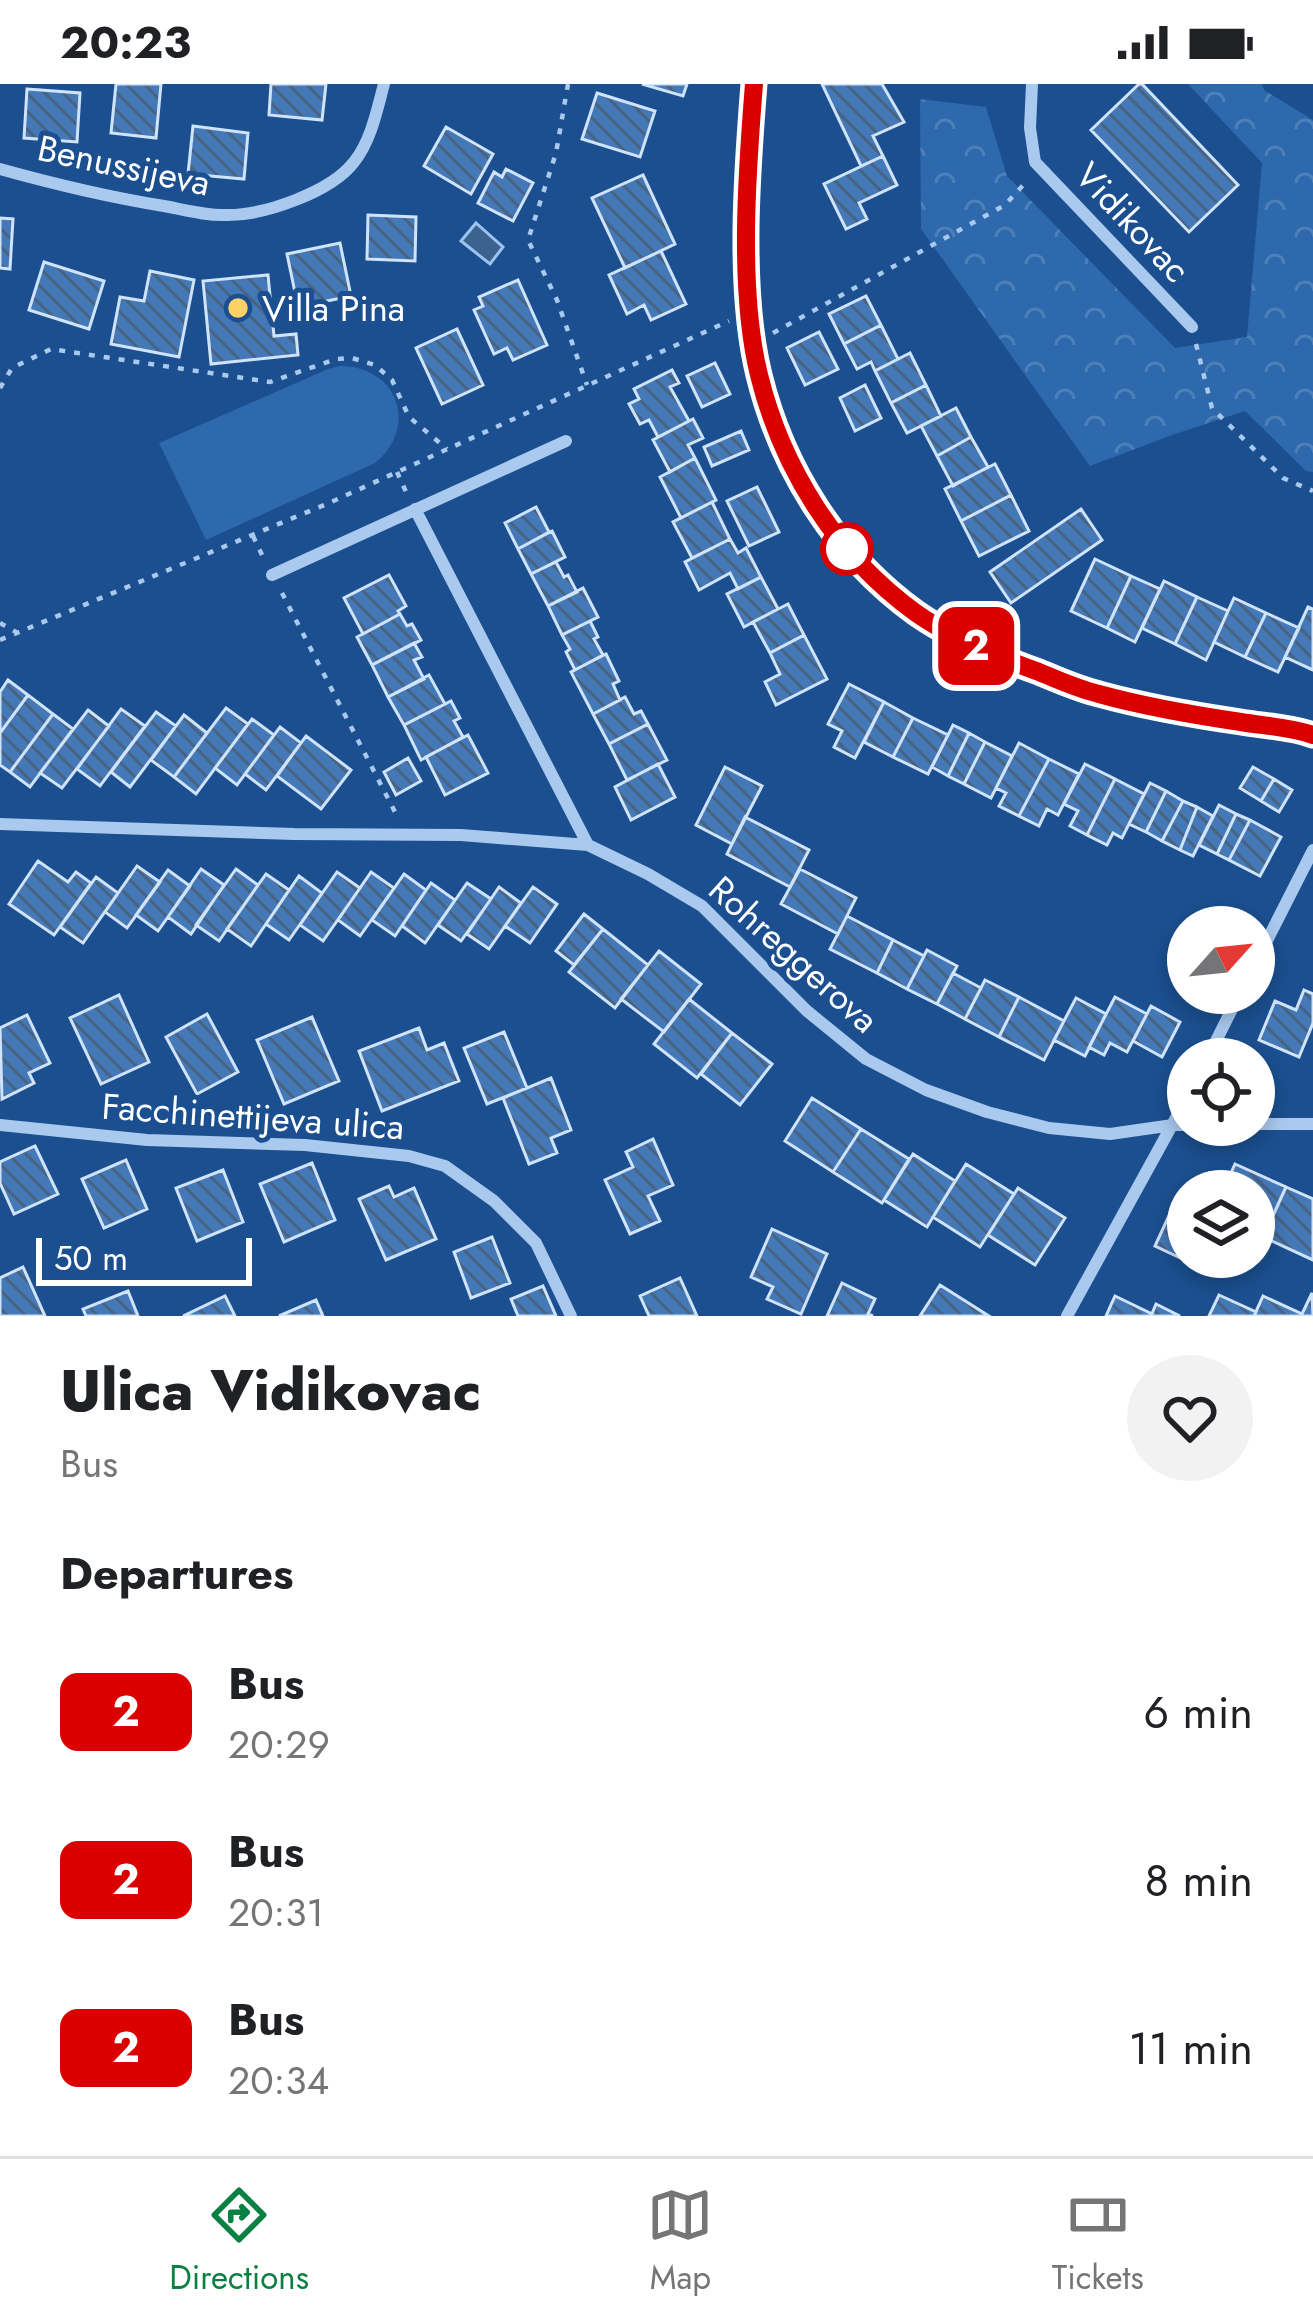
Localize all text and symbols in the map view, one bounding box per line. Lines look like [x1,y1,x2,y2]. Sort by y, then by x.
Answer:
text: 20:23 [60,10,191,75]
street label: Benussijeva [33,121,215,209]
street label: Vidikovac [1064,150,1202,294]
place label: Villa Pina [262,282,405,334]
marker: Villa Pina [225,295,251,321]
unlabelled marker [822,524,872,574]
line badge: 2 [937,607,1015,685]
text: 2 [962,615,990,676]
street label: Rohreggerova [698,864,890,1044]
north arrow [1167,906,1275,1014]
map controls [1167,906,1275,1278]
button: locate [1167,1038,1275,1146]
street label: Facchinettijeva ulica [100,1079,406,1153]
button: layers [1167,1170,1275,1278]
scale bar [36,1232,252,1285]
text: 50 m [54,1235,128,1282]
text: Ulica Vidikovac [60,1349,481,1431]
button: heart [1127,1355,1253,1481]
text: Bus [60,1435,118,1492]
text: Departures [60,1541,294,1606]
text: Bus [228,1651,304,1716]
text: 6 min [1143,1680,1253,1745]
text: 2 [112,1681,140,1742]
text: 20:29 [228,1716,330,1773]
text: Bus [228,1819,304,1884]
text: 8 min [1145,1848,1253,1913]
text: 2 [112,1849,140,1910]
text: 20:31 [228,1884,324,1941]
text: Bus [228,1987,304,2052]
text: 11 min [1129,2016,1253,2081]
text: 2 [112,2017,140,2078]
text: 20:34 [228,2052,329,2109]
tab: Directions [169,2182,309,2301]
tab: Map [647,2182,713,2301]
tab: Tickets [1052,2182,1144,2301]

